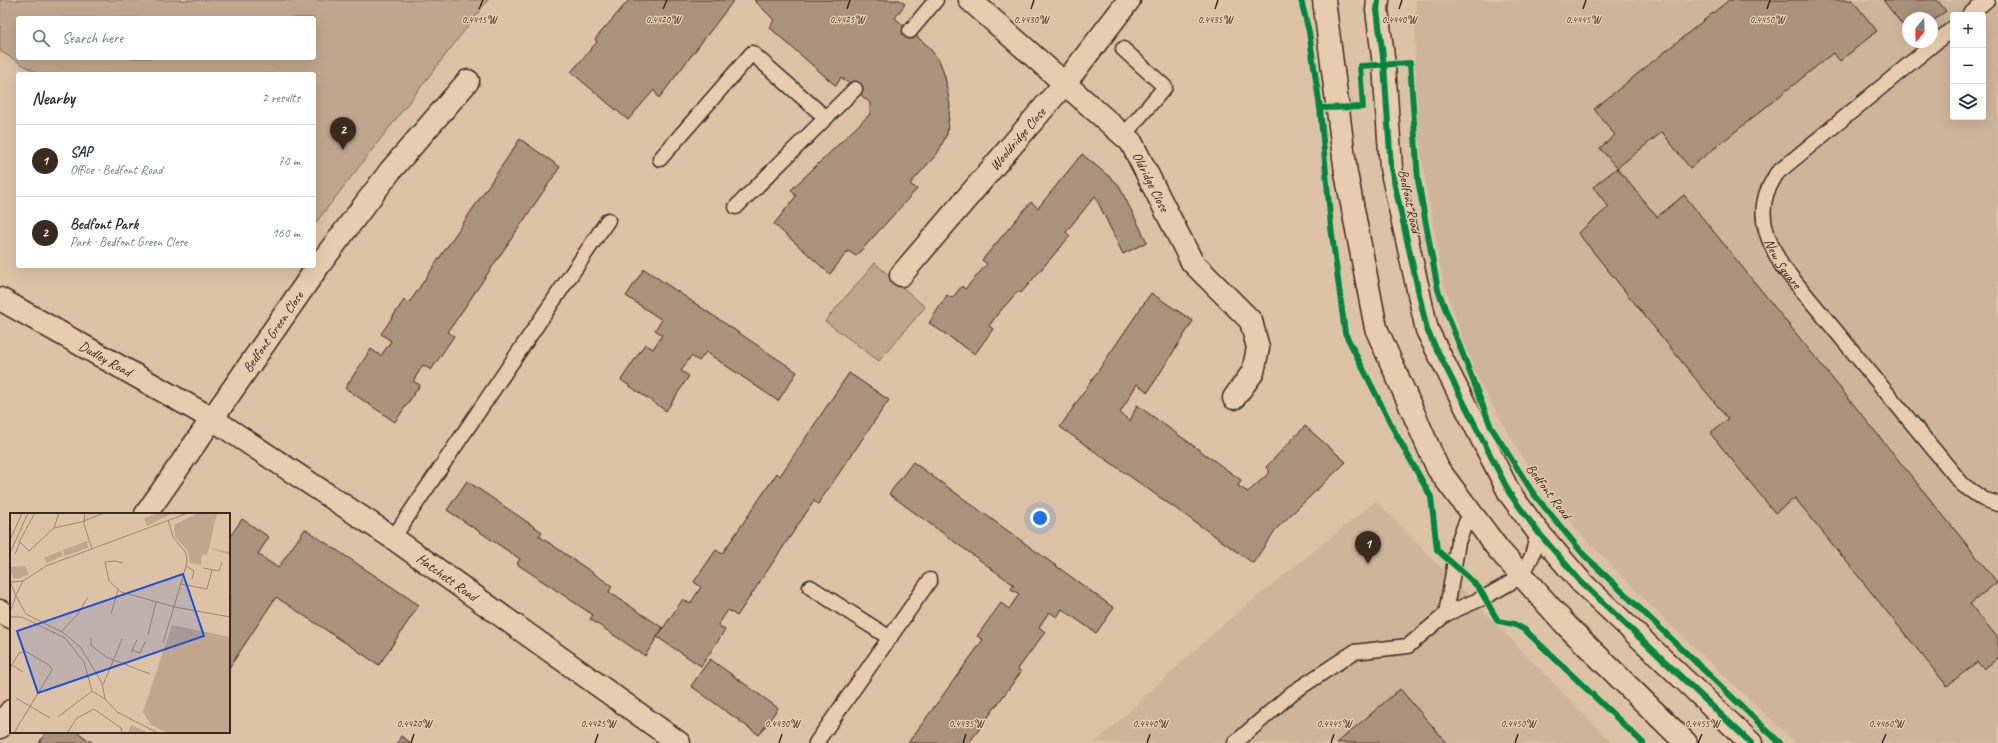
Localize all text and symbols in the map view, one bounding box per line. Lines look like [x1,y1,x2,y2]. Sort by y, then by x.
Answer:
north arrow [1902,12,1938,48]
map controls [1950,12,1986,120]
button: + [1950,12,1986,48]
text: 0.4415°W [462,13,498,26]
text: 0.4420°W [646,13,682,26]
text: 0.4425°W [830,13,866,26]
text: 0.4430°W [1014,13,1050,26]
text: 0.4435°W [1198,13,1234,26]
text: 0.4440°W [1382,13,1418,26]
text: 0.4445°W [1566,13,1602,26]
text: 0.4450°W [1750,13,1786,26]
search box [16,16,316,60]
icon: search [30,27,52,49]
text: Search here [62,29,123,48]
button: − [1950,48,1986,84]
button: layers [1950,84,1986,120]
text: Nearby [32,88,75,109]
text: 2 results [262,90,300,106]
street label: Wooldridge Close [986,103,1050,174]
pin: 2 [330,117,356,150]
text: SAP [70,143,92,162]
street label: Oldridge Close [1128,149,1173,216]
text: 1 [42,153,48,169]
text: 70 m [278,153,300,169]
text: Office · Bedfont Road [70,162,163,178]
street label: Bedfont Road [1394,168,1425,237]
text: Bedfont Park [70,215,138,234]
text: 2 [42,225,48,241]
text: 160 m [272,225,300,241]
text: Park · Bedfont Green Close [70,234,187,250]
street label: New Square [1761,236,1806,293]
street label: Bedfont Green Close [239,287,308,376]
street label: Dudley Road [76,337,137,382]
street label: Bedfont Road [1522,460,1576,524]
your location [1030,508,1050,528]
inset map [10,513,230,733]
pin: 1 [1355,531,1381,564]
street label: Hatchett Road [413,550,483,606]
text: 0.4420°W [397,717,433,730]
text: 0.4425°W [581,717,617,730]
text: 0.4430°W [765,717,801,730]
text: 0.4435°W [949,717,985,730]
text: 0.4440°W [1133,717,1169,730]
text: 0.4445°W [1317,717,1353,730]
text: 0.4450°W [1501,717,1537,730]
text: 0.4455°W [1685,717,1721,730]
text: 0.4460°W [1869,717,1905,730]

